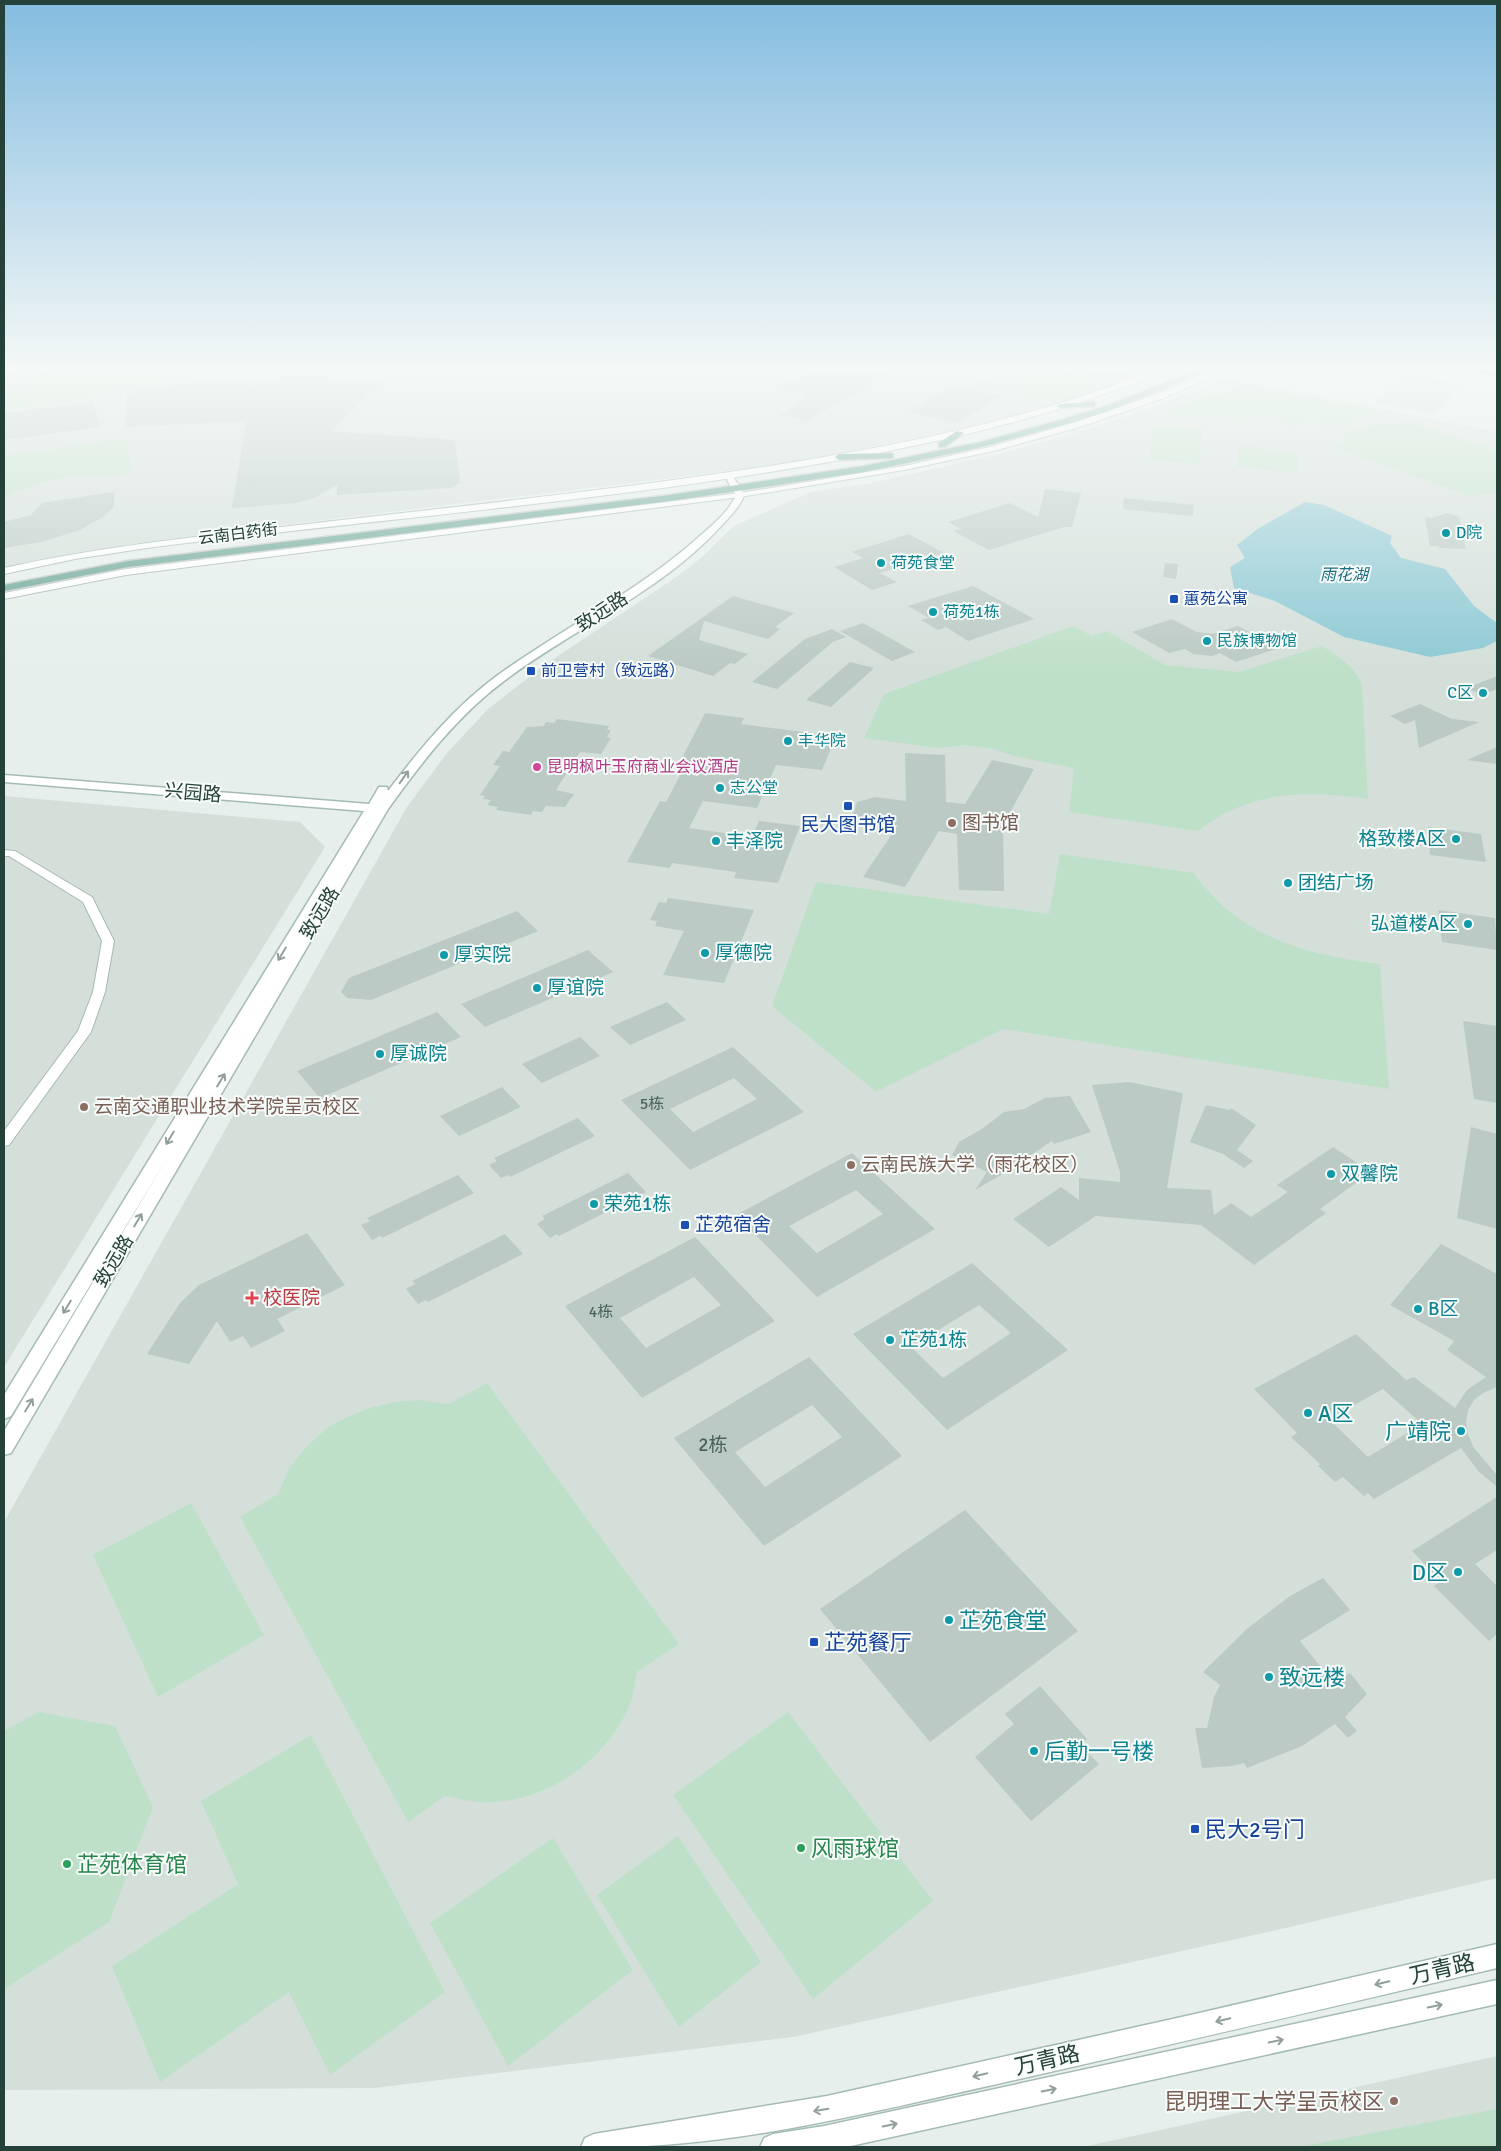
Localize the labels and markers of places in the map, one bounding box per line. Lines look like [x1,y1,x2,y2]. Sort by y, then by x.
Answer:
place label: D院 [1456,523,1482,543]
marker: D院 [1440,527,1452,539]
place label: 荷苑食堂 [891,553,955,573]
marker: 荷苑食堂 [875,557,887,569]
place label: 蕙苑公寓 [1184,589,1248,609]
marker: 蕙苑公寓 [1168,593,1180,605]
place label: 荷苑1栋 [943,602,1000,622]
marker: 荷苑1栋 [927,606,939,618]
place label: 民族博物馆 [1217,631,1297,651]
marker: 民族博物馆 [1201,635,1213,647]
place label: 前卫营村（致远路） [541,661,685,681]
marker: 前卫营村（致远路） [525,665,537,677]
place label: C区 [1447,683,1473,703]
marker: C区 [1477,687,1489,699]
place label: 丰华院 [798,731,846,751]
marker: 丰华院 [782,735,794,747]
place label: 昆明枫叶玉府商业会议酒店 [547,757,739,777]
marker: 昆明枫叶玉府商业会议酒店 [531,761,543,773]
place label: 志公堂 [730,778,778,798]
marker: 志公堂 [714,782,726,794]
marker: 民大图书馆 [842,800,854,812]
place label: 图书馆 [962,811,1019,835]
place label: 民大图书馆 [800,813,896,837]
marker: 图书馆 [946,817,958,829]
place label: 格致楼A区 [1358,827,1446,851]
place label: 丰泽院 [726,829,783,853]
marker: 格致楼A区 [1450,833,1462,845]
marker: 丰泽院 [710,835,722,847]
place label: 团结广场 [1298,871,1374,895]
marker: 团结广场 [1282,877,1294,889]
place label: 弘道楼A区 [1370,912,1458,936]
marker: 弘道楼A区 [1462,918,1474,930]
place label: 厚德院 [715,941,772,965]
place label: 厚实院 [454,943,511,967]
marker: 厚德院 [699,947,711,959]
marker: 厚实院 [438,949,450,961]
place label: 厚谊院 [547,976,604,1000]
marker: 厚谊院 [531,982,543,994]
place label: 厚诚院 [390,1042,447,1066]
marker: 厚诚院 [374,1048,386,1060]
place label: 云南交通职业技术学院呈贡校区 [94,1095,360,1119]
marker: 云南交通职业技术学院呈贡校区 [78,1101,90,1113]
place label: 云南民族大学（雨花校区） [861,1153,1089,1177]
marker: 云南民族大学（雨花校区） [845,1159,857,1171]
place label: 双馨院 [1341,1162,1398,1186]
marker: 双馨院 [1325,1168,1337,1180]
place label: 荣苑1栋 [604,1192,671,1216]
marker: 荣苑1栋 [588,1198,600,1210]
place label: 芷苑宿舍 [695,1213,771,1237]
marker: 芷苑宿舍 [679,1219,691,1231]
place label: 校医院 [263,1286,320,1310]
marker: 校医院 [245,1291,259,1305]
place label: B区 [1428,1297,1459,1321]
marker: B区 [1412,1303,1424,1315]
place label: 芷苑1栋 [900,1328,967,1352]
marker: 芷苑1栋 [884,1334,896,1346]
place label: A区 [1318,1400,1353,1427]
marker: A区 [1302,1407,1314,1419]
place label: 广靖院 [1385,1418,1451,1445]
marker: 广靖院 [1455,1425,1467,1437]
place label: D区 [1412,1559,1448,1586]
marker: D区 [1452,1566,1464,1578]
place label: 芷苑食堂 [959,1607,1047,1634]
marker: 芷苑食堂 [943,1614,955,1626]
place label: 芷苑餐厅 [824,1629,912,1656]
marker: 芷苑餐厅 [808,1636,820,1648]
place label: 致远楼 [1279,1664,1345,1691]
marker: 致远楼 [1263,1671,1275,1683]
place label: 后勤一号楼 [1044,1738,1154,1765]
marker: 后勤一号楼 [1028,1745,1040,1757]
place label: 民大2号门 [1205,1816,1305,1843]
marker: 民大2号门 [1189,1823,1201,1835]
place label: 风雨球馆 [811,1835,899,1862]
marker: 风雨球馆 [795,1842,807,1854]
place label: 芷苑体育馆 [77,1851,187,1878]
marker: 芷苑体育馆 [61,1858,73,1870]
place label: 昆明理工大学呈贡校区 [1164,2088,1384,2115]
marker: 昆明理工大学呈贡校区 [1388,2095,1400,2107]

